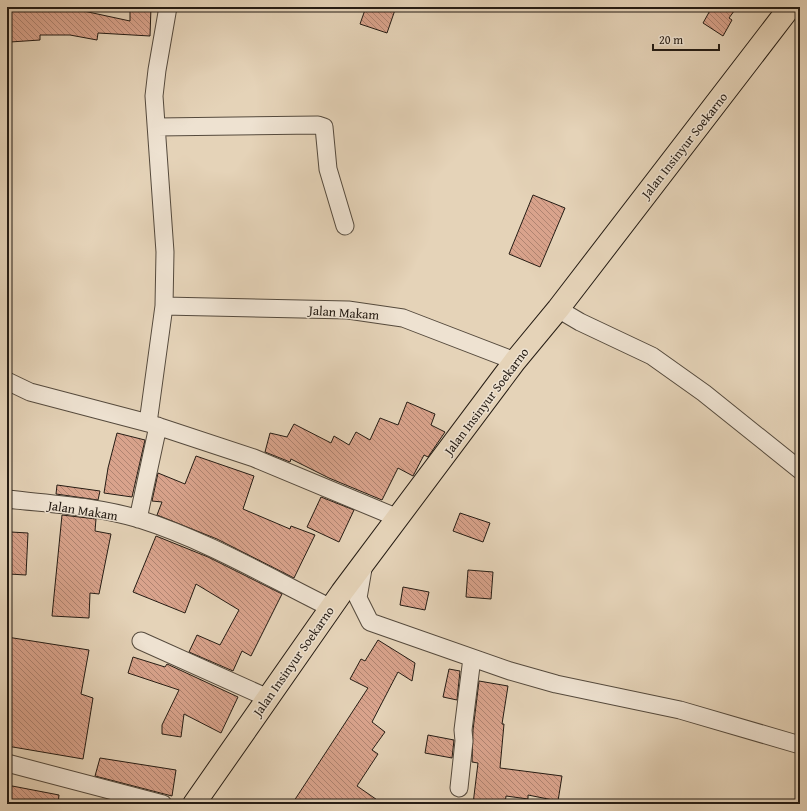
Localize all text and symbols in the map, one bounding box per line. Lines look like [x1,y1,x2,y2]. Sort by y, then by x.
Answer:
scale bar [653,26,719,52]
text: 20 m [659,31,683,48]
street label: Jalan Insinyur Soekarno [636,88,732,204]
street label: Jalan Makam [306,300,380,324]
street label: Jalan Insinyur Soekarno [438,343,533,461]
street label: Jalan Makam [45,495,120,525]
street label: Jalan Insinyur Soekarno [247,602,339,722]

